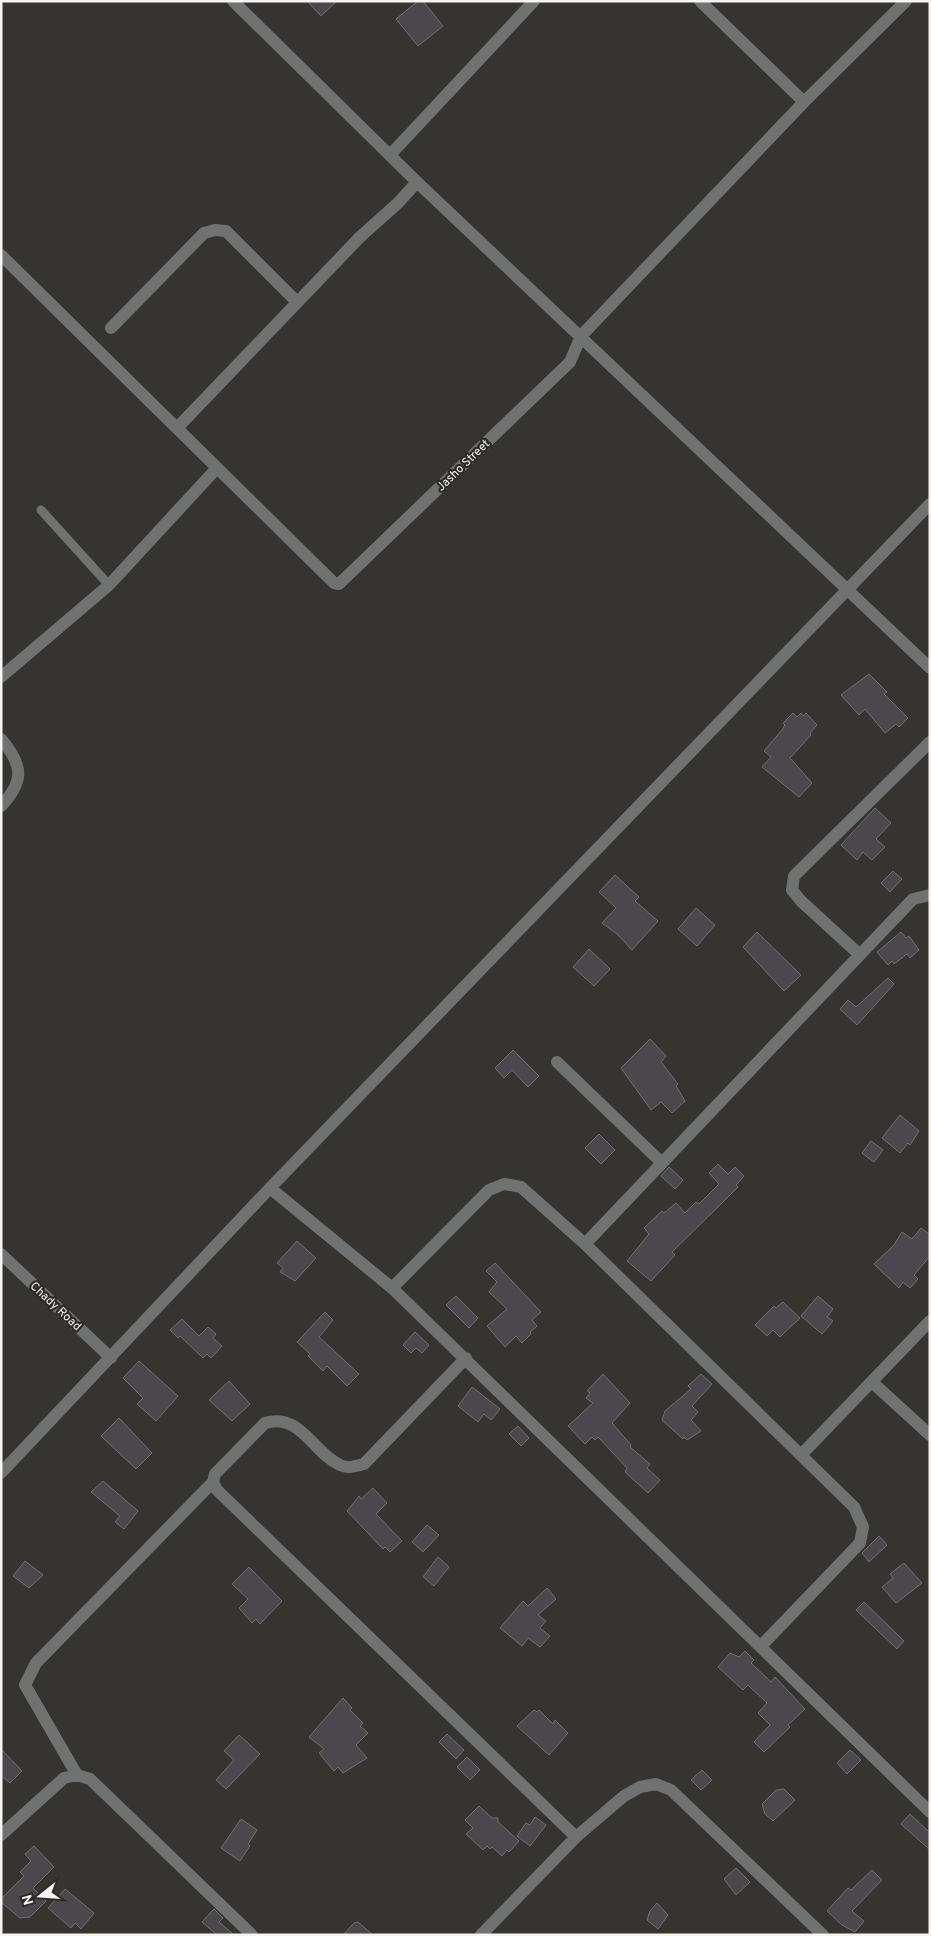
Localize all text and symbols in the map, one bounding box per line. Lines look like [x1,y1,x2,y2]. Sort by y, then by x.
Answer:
street label: Jasho Street [434,436,494,495]
street label: Chady Road [26,1279,84,1335]
north arrow [15,1871,65,1921]
text: N [19,1892,39,1907]

